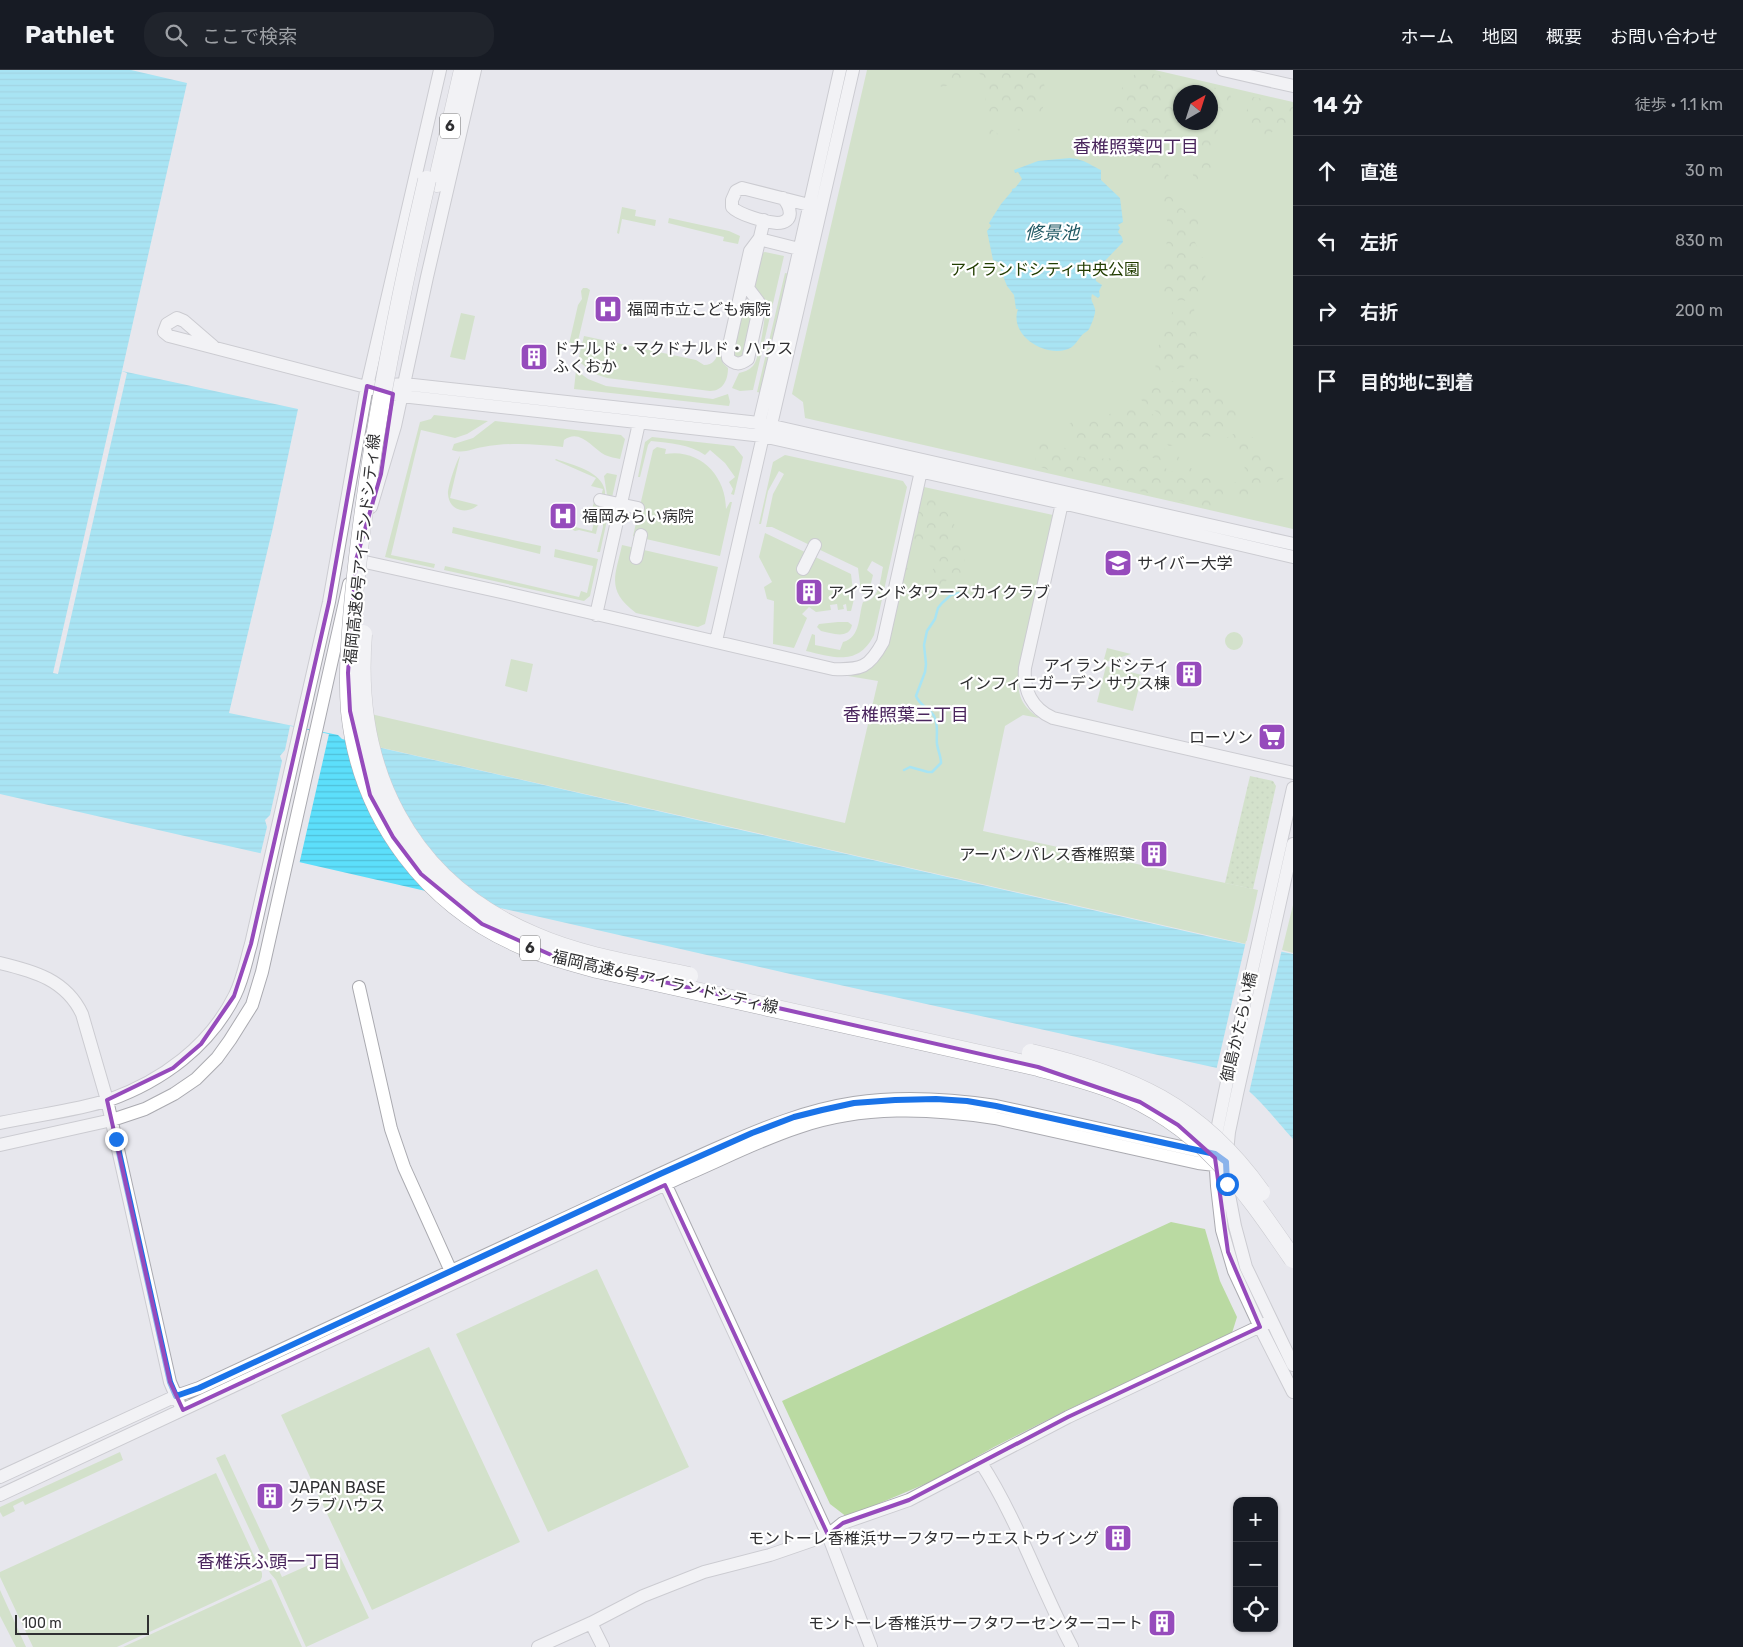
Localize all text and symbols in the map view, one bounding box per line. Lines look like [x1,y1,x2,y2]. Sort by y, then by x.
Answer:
search box [144,12,494,57]
text: Pathlet [25,21,114,49]
icon: search [162,21,190,49]
text: ここで検索 [202,25,297,48]
text: ホーム [1401,26,1454,48]
text: 地図 [1482,26,1518,48]
text: 概要 [1546,26,1582,48]
text: お問い合わせ [1610,26,1718,48]
north arrow [1173,85,1218,130]
text: 14 分 [1313,92,1363,117]
text: 徒歩 · 1.1 km [1635,95,1723,114]
road number: 6 [440,114,460,138]
district label: 香椎照葉四丁目 [1073,136,1199,158]
icon: ahead [1313,157,1341,185]
text: 直進 [1360,161,1398,184]
text: 30 m [1685,161,1723,180]
water label: 修景池 [1025,222,1081,244]
icon: left [1313,227,1341,255]
text: 左折 [1360,231,1398,254]
text: 830 m [1675,231,1723,250]
park label: アイランドシティ中央公園 [950,260,1140,279]
hospital icon: 福岡市立こども病院 [593,294,623,324]
icon: right [1313,297,1341,325]
place label: 福岡市立こども病院 [627,300,771,319]
text: 右折 [1360,301,1398,324]
text: 200 m [1675,301,1723,320]
place label: ドナルド・マクドナルド・ハウス ふくおか [553,339,793,376]
building icon: ドナルド・マクドナルド・ハウス ふくおか [519,342,549,372]
icon: arrive [1313,367,1341,395]
text: 目的地に到着 [1360,371,1474,394]
street label: 福岡高速6号アイランドシティ線 [340,433,384,665]
hospital icon: 福岡みらい病院 [548,501,578,531]
place label: 福岡みらい病院 [582,507,694,526]
school or university icon: サイバー大学 [1103,548,1133,578]
place label: サイバー大学 [1137,554,1233,573]
building icon: アイランドタワースカイクラブ [794,577,824,607]
place label: アイランドタワースカイクラブ [828,583,1050,602]
place label: アイランドシティ インフィニガーデン サウス棟 [959,656,1170,693]
building icon: アイランドシティ インフィニガーデン サウス棟 [1174,659,1204,689]
district label: 香椎照葉三丁目 [843,704,969,726]
supermarket icon: ローソン [1257,722,1287,752]
place label: ローソン [1189,728,1253,747]
building icon: アーバンパレス香椎照葉 [1139,839,1169,869]
place label: アーバンパレス香椎照葉 [959,845,1135,864]
road number: 6 [520,936,540,960]
street label: 福岡高速6号アイランドシティ線 [550,947,780,1017]
street label: 御島かたらい橋 [1217,970,1261,1084]
route end [105,1128,128,1151]
route start [1216,1173,1239,1196]
place label: JAPAN BASE クラブハウス [289,1478,386,1515]
building icon: JAPAN BASE クラブハウス [255,1481,285,1511]
map controls [1233,1497,1278,1632]
button: + [1233,1497,1278,1542]
building icon: モントーレ香椎浜サーフタワーウエストウイング [1103,1523,1133,1553]
place label: モントーレ香椎浜サーフタワーウエストウイング [748,1529,1099,1548]
button: − [1233,1542,1278,1587]
district label: 香椎浜ふ頭一丁目 [197,1551,341,1573]
button: locate [1233,1587,1278,1632]
building icon: モントーレ香椎浜サーフタワーセンターコート [1147,1608,1177,1638]
scale bar [15,1612,149,1635]
place label: モントーレ香椎浜サーフタワーセンターコート [808,1614,1143,1633]
text: 100 m [22,1615,62,1632]

